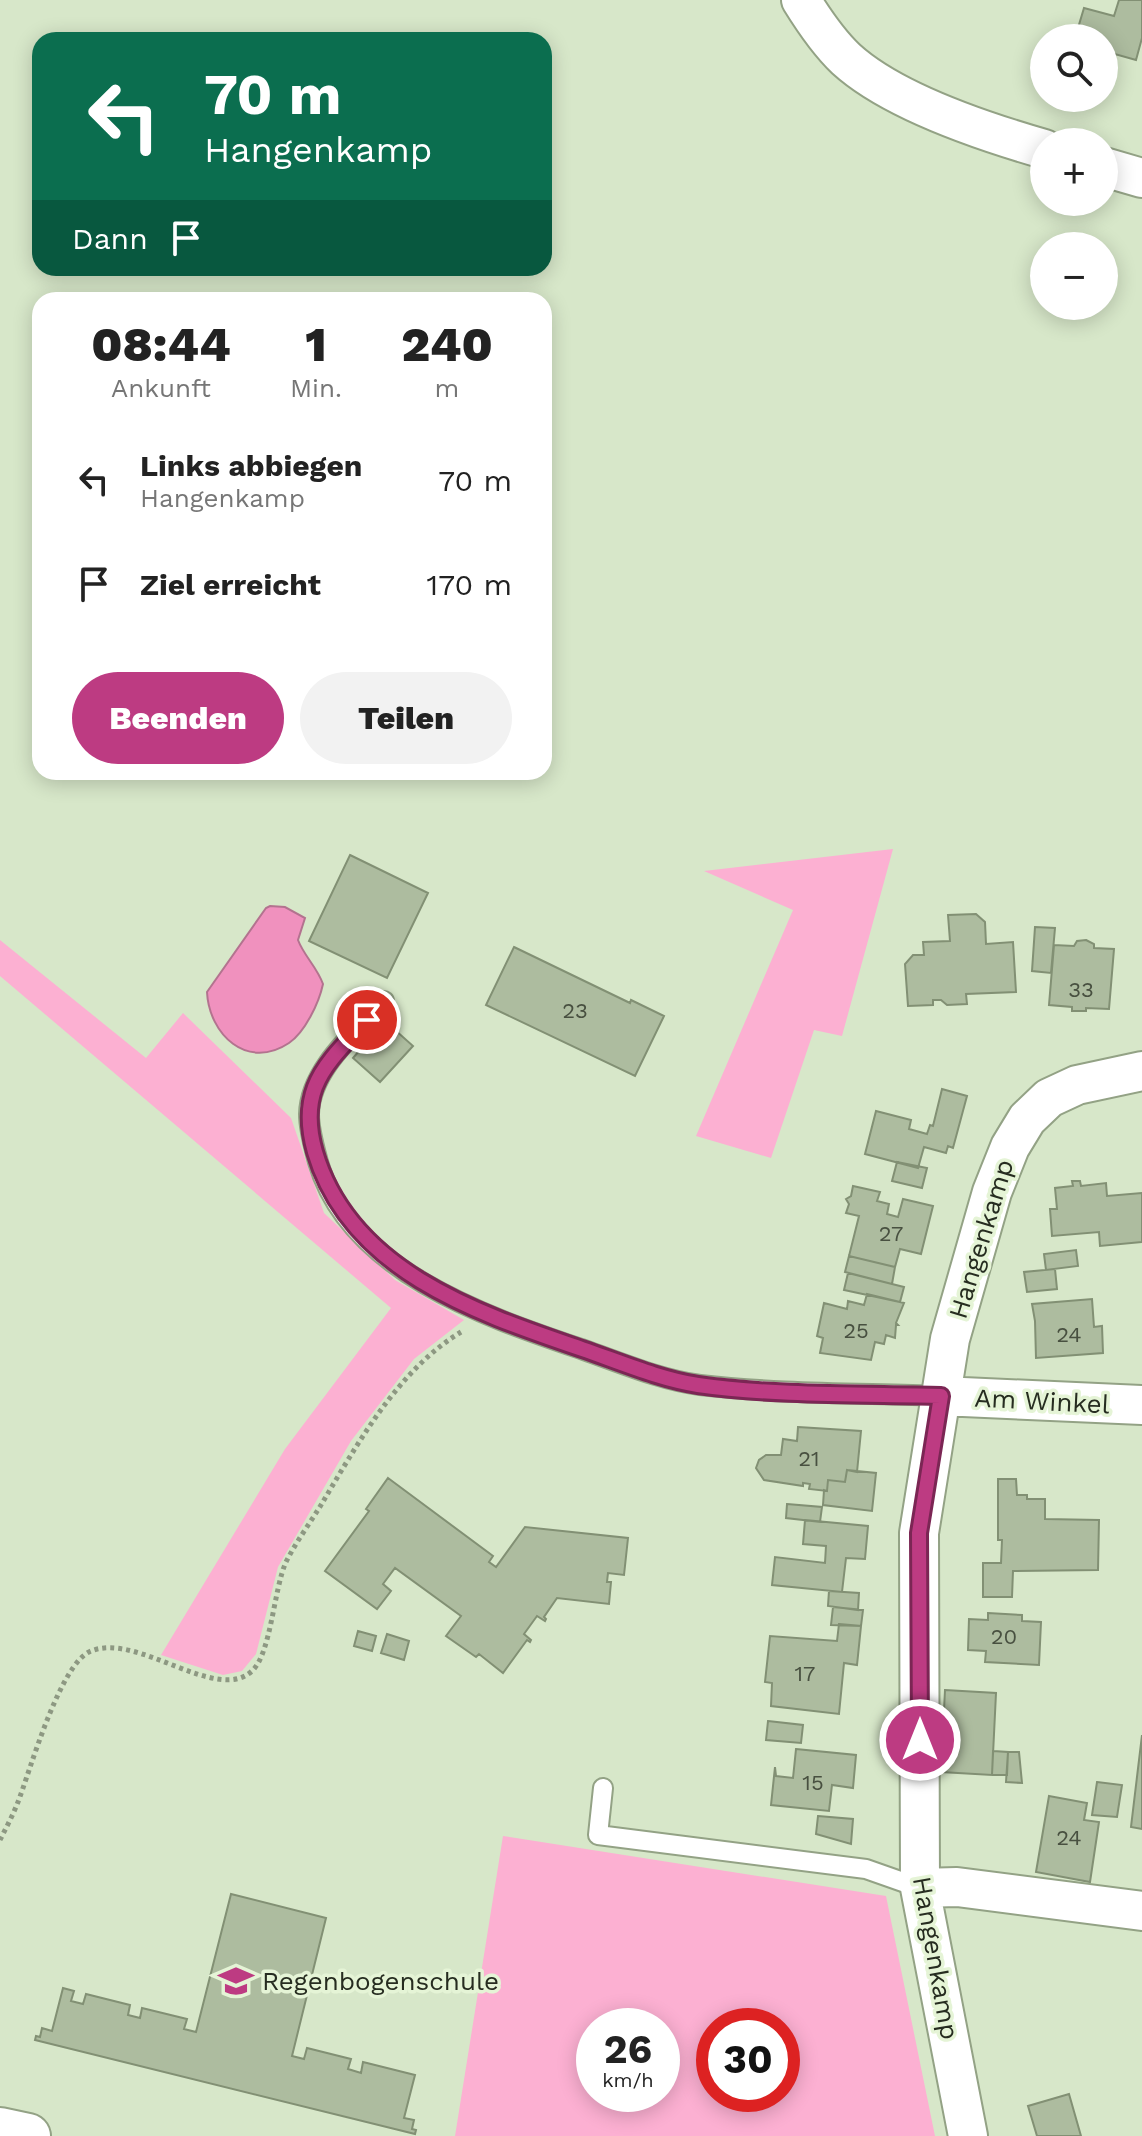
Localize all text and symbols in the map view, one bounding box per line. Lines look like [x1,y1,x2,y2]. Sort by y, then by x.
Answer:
map controls [1030,24,1118,320]
button: search [1030,24,1118,112]
text: 70 m [204,62,341,128]
icon: left [72,64,176,168]
button: + [1030,128,1118,216]
text: Hangenkamp [204,129,432,171]
icon: arrive [164,216,208,260]
text: Dann [72,221,148,256]
button: − [1030,232,1118,320]
text: 08:44 [91,316,231,373]
text: 1 [305,316,327,373]
text: 240 [401,316,493,373]
text: Ankunft [111,373,211,403]
text: Min. [290,373,342,403]
text: m [435,373,459,403]
text: Links abbiegen [140,448,362,483]
icon: left [72,458,116,502]
text: 70 m [438,463,512,498]
text: Hangenkamp [140,483,305,513]
icon: arrive [72,562,116,606]
text: Ziel erreicht [140,567,321,602]
text: 170 m [427,567,512,602]
button: Beenden [72,672,284,764]
button: Teilen [300,672,512,764]
house number: 33 [1068,977,1094,1002]
pin [333,986,401,1054]
icon: arrive [345,998,389,1042]
house number: 23 [562,998,588,1023]
street label: Hangenkamp [943,1156,1019,1322]
house number: 27 [879,1221,903,1246]
house number: 25 [843,1318,869,1343]
house number: 24 [1056,1322,1082,1347]
street label: Am Winkel [974,1382,1110,1420]
house number: 21 [798,1446,820,1471]
house number: 20 [991,1624,1017,1649]
house number: 17 [795,1661,815,1686]
position arrow [878,1698,962,1782]
house number: 15 [802,1770,824,1795]
house number: 24 [1056,1825,1082,1850]
street label: Hangenkamp [907,1874,965,2042]
school or university icon: Regenbogenschule [217,1962,255,2000]
place label: Regenbogenschule [262,1966,499,1996]
speed limit sign: 30 [696,2008,800,2112]
text: 26 [604,2026,652,2073]
text: km/h [602,2068,654,2092]

